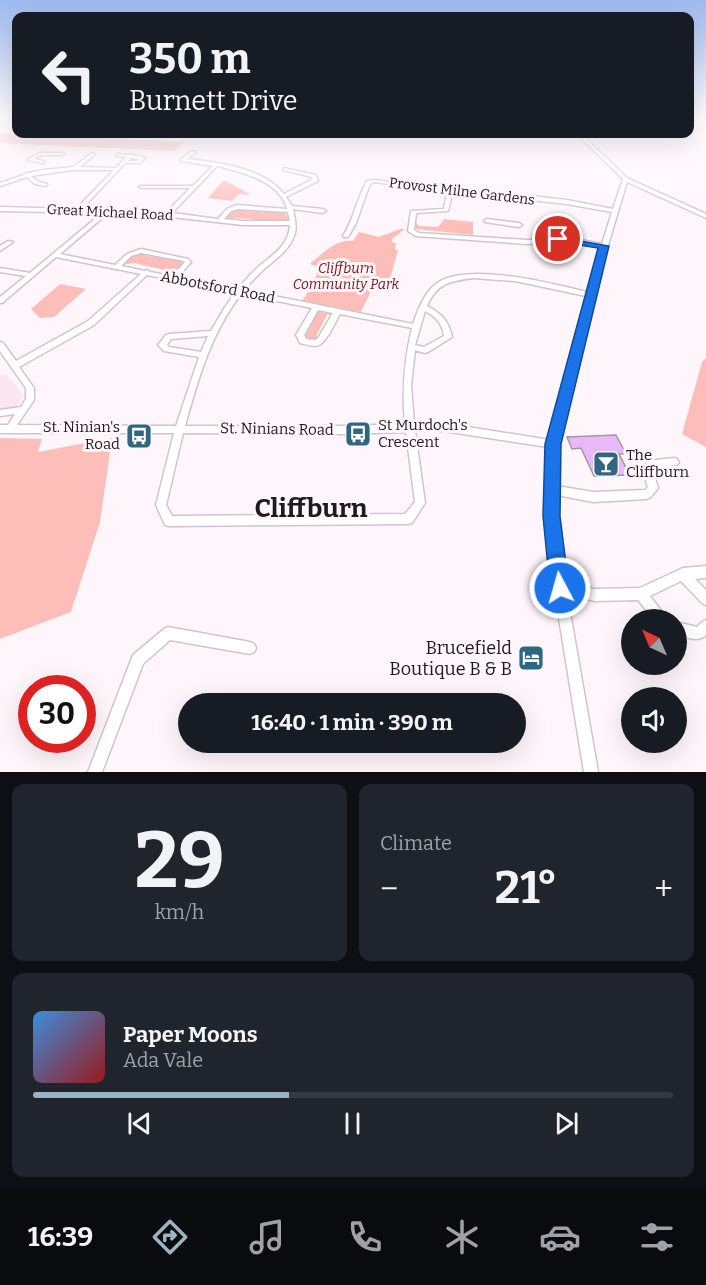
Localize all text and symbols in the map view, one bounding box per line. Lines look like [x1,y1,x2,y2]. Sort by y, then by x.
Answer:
text: 350 m [129,34,250,84]
icon: left [30,36,108,114]
text: Burnett Drive [129,85,298,117]
street label: Provost Milne Gardens [388,174,536,209]
street label: Great Michael Road [46,201,174,224]
pin [532,213,583,264]
icon: arrive [541,222,574,255]
park label: Cliffburn Community Park [293,260,400,293]
street label: Abbotsford Road [159,267,277,307]
place label: St Murdoch's Crescent [378,416,468,451]
place label: St. Ninian's Road [43,418,120,453]
street label: St. Ninians Road [220,419,334,439]
bus stop icon: St Murdoch's Crescent [343,419,373,449]
bus stop icon: St. Ninian's Road [124,421,154,451]
place label: The Cliffburn [626,446,689,481]
bar icon: The Cliffburn [591,449,621,479]
district label: Cliffburn [255,493,368,524]
position arrow [528,556,592,620]
north arrow [621,609,687,675]
map controls [621,609,687,753]
place label: Brucefield Boutique B & B [389,637,512,680]
hotel icon: Brucefield Boutique B & B [516,643,546,673]
speed limit sign: 30 [18,675,96,753]
button: sound [621,687,687,753]
text: 16:40 · 1 min · 390 m [251,709,453,736]
text: 29 [134,814,225,908]
text: Climate [380,831,452,855]
text: 21° [495,861,558,915]
text: − [380,869,398,909]
text: + [654,869,673,909]
text: km/h [155,900,204,924]
text: Paper Moons [123,1021,258,1048]
text: Ada Vale [123,1048,203,1072]
icon: previous [123,1107,156,1140]
icon: pause [336,1107,369,1140]
icon: next [550,1107,583,1140]
icon: directions [149,1216,191,1258]
icon: music [246,1216,288,1258]
icon: phone [344,1216,386,1258]
icon: climate [441,1216,483,1258]
icon: car [539,1216,581,1258]
icon: filters [636,1216,678,1258]
text: 16:39 [28,1221,93,1253]

